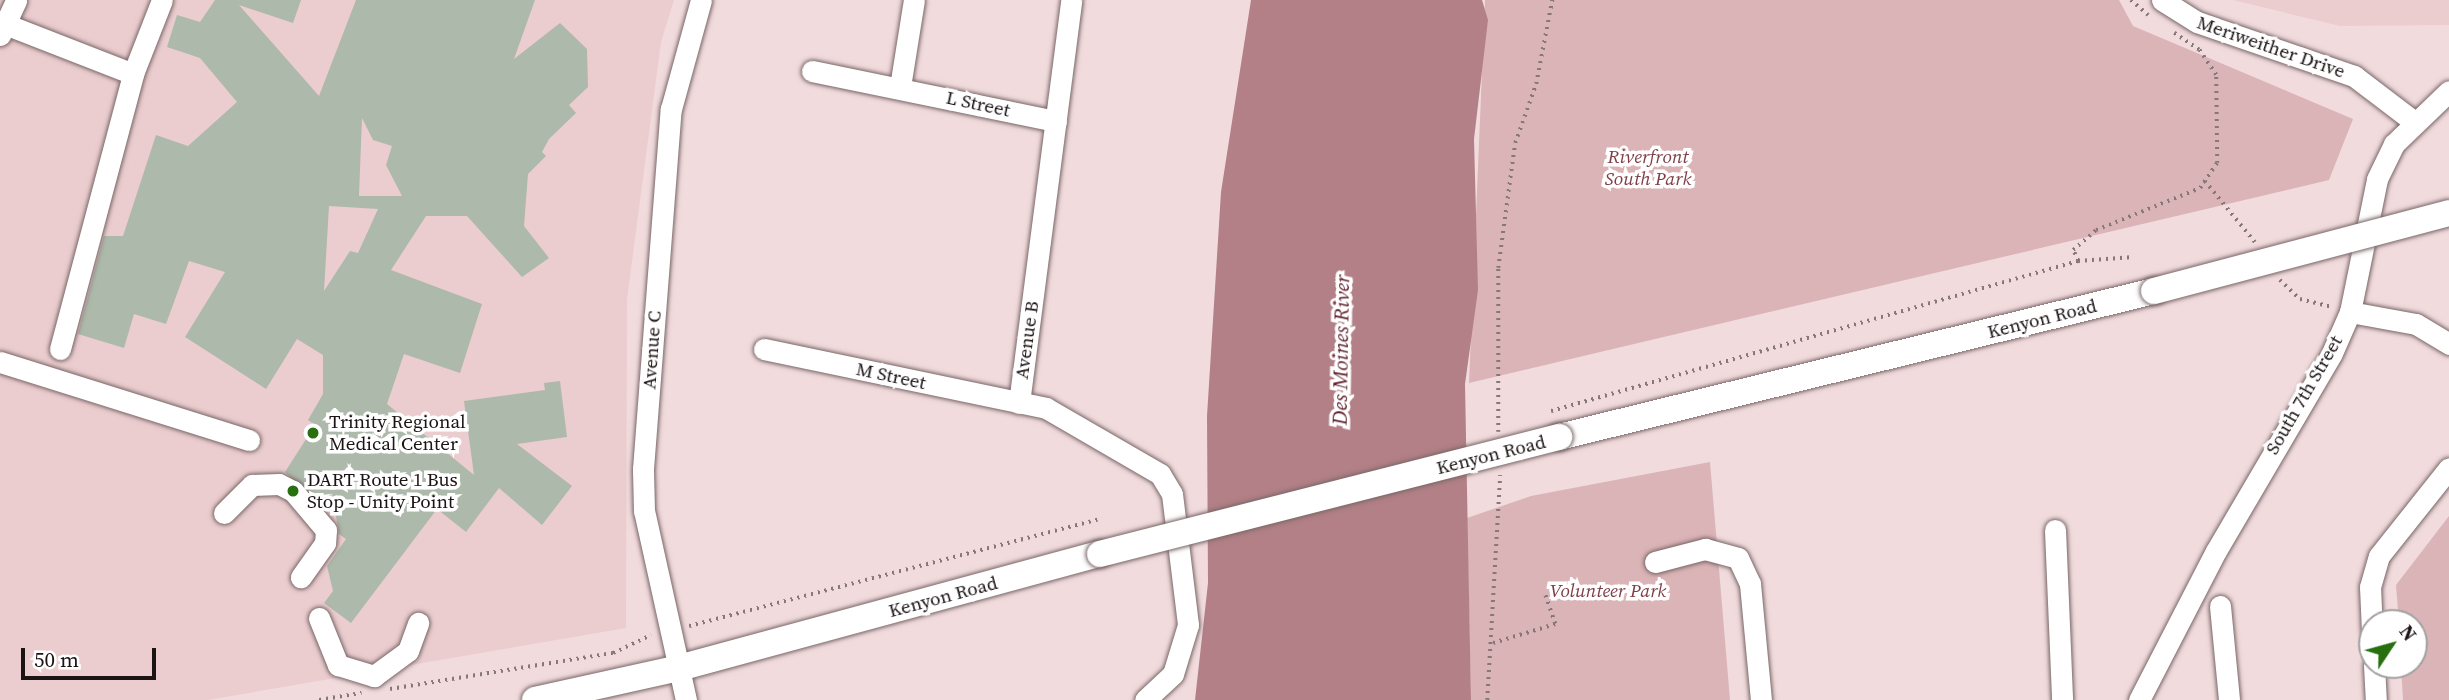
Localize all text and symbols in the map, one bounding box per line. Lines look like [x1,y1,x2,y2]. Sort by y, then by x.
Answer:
street label: Meriweither Drive [2194,11,2348,83]
street label: L Street [944,86,1012,122]
park label: Riverfront South Park [1605,146,1691,190]
water label: Des Moines River [1327,274,1355,426]
street label: Kenyon Road [1985,294,2099,344]
street label: Avenue B [1010,299,1044,381]
street label: Avenue C [638,310,666,390]
street label: South 7th Street [2261,331,2347,459]
street label: M Street [854,358,928,394]
place label: Trinity Regional Medical Center [329,411,466,455]
marker: Trinity Regional Medical Center [303,423,323,443]
street label: Kenyon Road [1434,430,1548,480]
place label: DART Route 1 Bus Stop - Unity Point [307,469,458,513]
marker: DART Route 1 Bus Stop - Unity Point [285,483,301,499]
street label: Kenyon Road [886,572,1000,622]
park label: Volunteer Park [1550,580,1666,602]
north arrow [2358,609,2428,679]
text: N [2394,620,2423,646]
scale bar [24,634,159,678]
text: 50 m [34,645,79,674]

